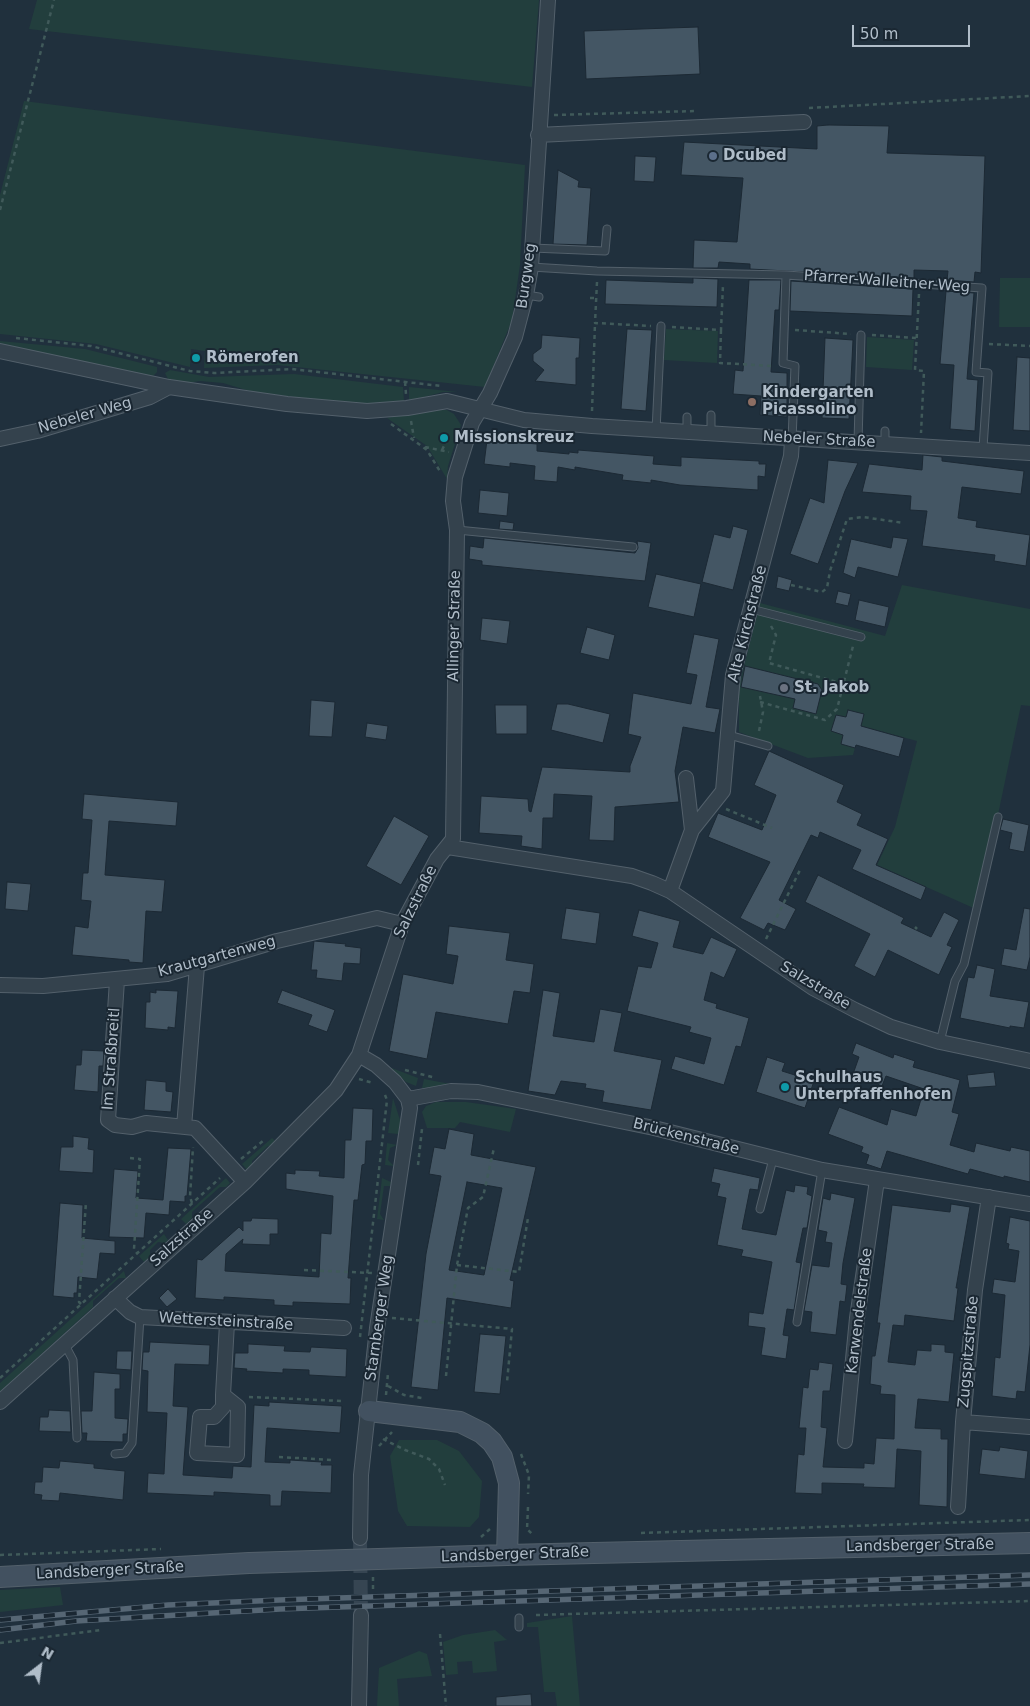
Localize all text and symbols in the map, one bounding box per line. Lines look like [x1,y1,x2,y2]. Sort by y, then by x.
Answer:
scale bar [855,15,972,47]
text: 50 m [860,25,898,43]
place label: Dcubed [723,147,787,165]
marker: Dcubed [707,150,719,162]
street label: Burgweg [513,242,541,310]
street label: Pfarrer-Walleitner-Weg [803,267,971,297]
place label: Römerofen [206,349,299,367]
marker: Römerofen [190,352,202,364]
place label: Kindergarten Picassolino [762,384,874,419]
street label: Nebeler Weg [36,394,134,438]
marker: Kindergarten Picassolino [746,396,758,408]
street label: Nebeler Straße [762,428,876,452]
place label: Missionskreuz [454,429,574,447]
marker: Missionskreuz [438,432,450,444]
street label: Alte Kirchstraße [725,564,771,684]
street label: Allinger Straße [445,570,465,682]
place label: St. Jakob [794,679,869,697]
marker: St. Jakob [778,682,790,694]
street label: Salzstraße [391,863,441,941]
street label: Krautgartenweg [156,933,278,981]
street label: Salzstraße [777,958,853,1014]
street label: Im Straßbreitl [99,1007,125,1111]
place label: Schulhaus Unterpfaffenhofen [795,1069,951,1104]
marker: Schulhaus Unterpfaffenhofen [779,1081,791,1093]
street label: Brückenstraße [631,1115,741,1159]
street label: Salzstraße [147,1205,217,1271]
street label: Karwendelstraße [843,1247,877,1375]
street label: Starnberger Weg [362,1254,398,1382]
street label: Zugspitzstraße [955,1295,983,1409]
street label: Wettersteinstraße [158,1309,294,1335]
street label: Landsberger Straße [846,1536,994,1556]
street label: Landsberger Straße [441,1543,589,1567]
street label: Landsberger Straße [36,1558,184,1584]
north arrow [15,1641,65,1691]
text: N [38,1643,57,1663]

